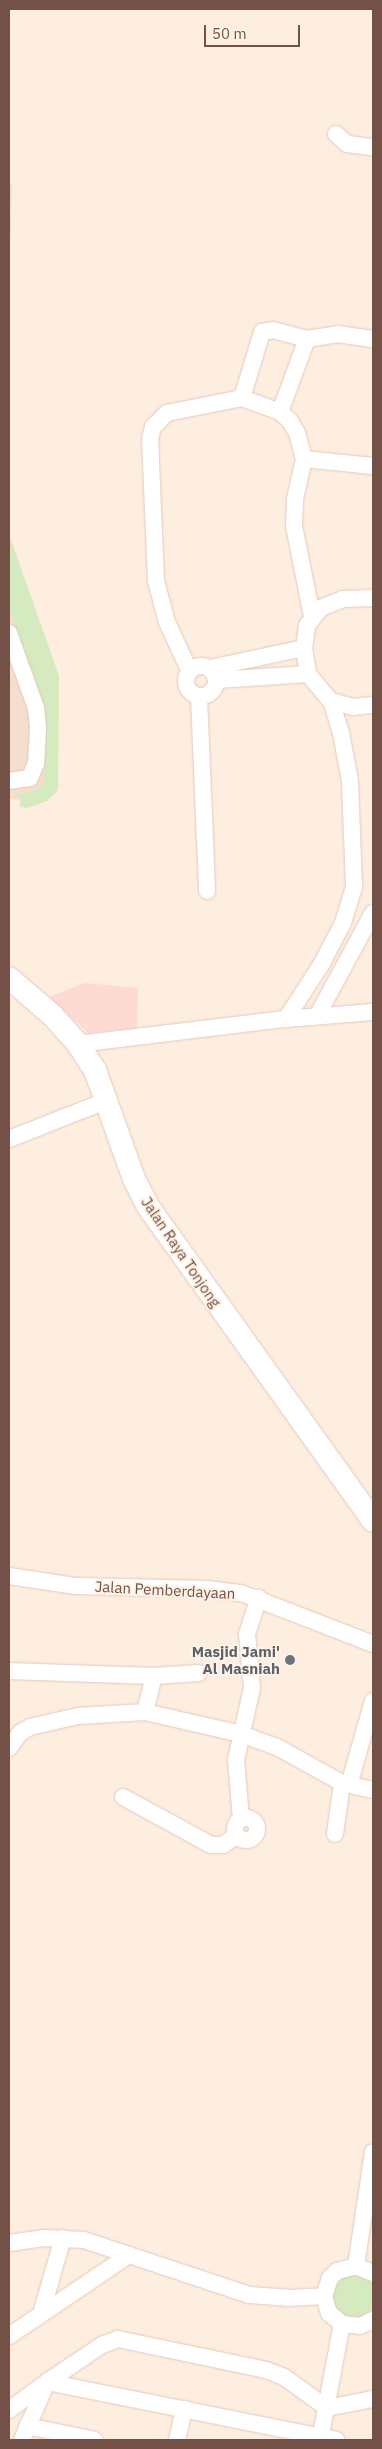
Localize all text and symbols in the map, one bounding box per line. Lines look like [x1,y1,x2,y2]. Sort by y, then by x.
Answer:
scale bar [207,15,303,47]
text: 50 m [212,24,247,43]
street label: Jalan Raya Tonjong [137,1193,225,1311]
street label: Jalan Pemberdayaan [94,1577,236,1603]
place label: Masjid Jami' Al Masniah [192,1642,280,1677]
marker: Masjid Jami' Al Masniah [284,1654,296,1666]

